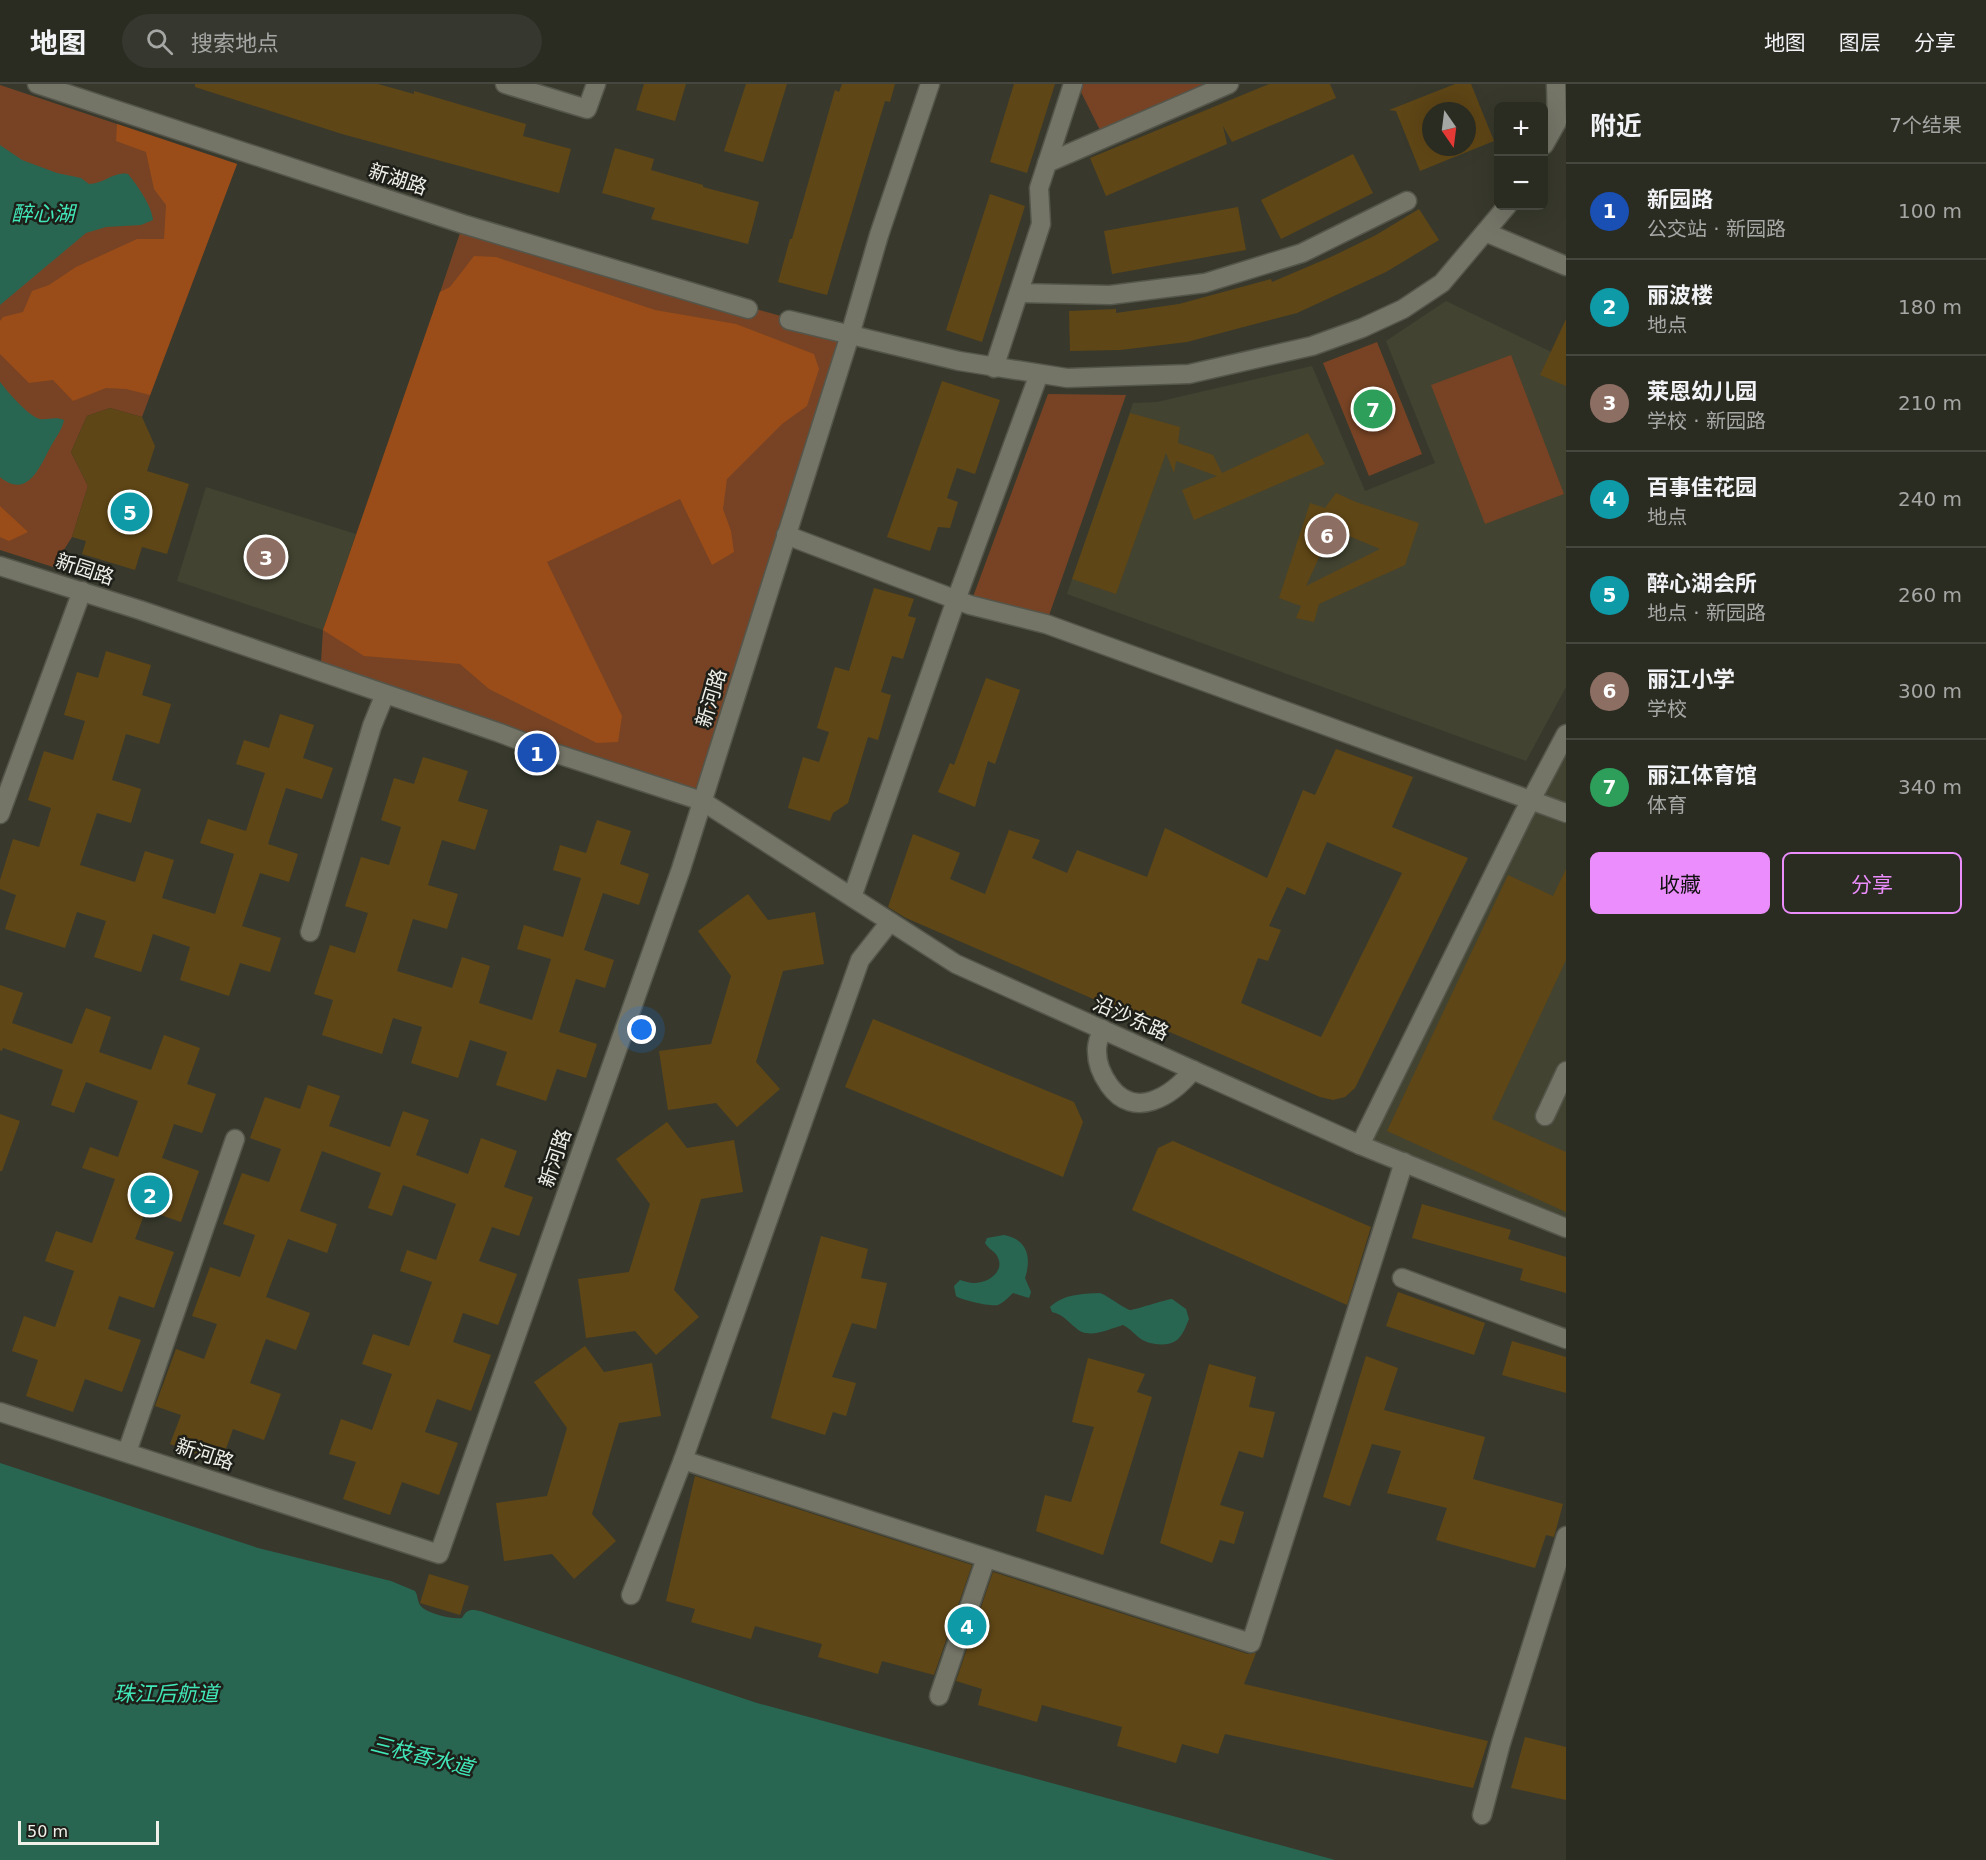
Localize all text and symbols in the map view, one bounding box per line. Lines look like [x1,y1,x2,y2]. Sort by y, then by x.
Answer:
search box [122,14,542,68]
icon: search [143,25,176,58]
text: 地图 [30,27,86,60]
text: 搜索地点 [191,31,279,56]
text: 地图 [1764,31,1806,55]
text: 图层 [1839,31,1881,55]
text: 分享 [1914,31,1956,55]
north arrow [1422,102,1476,156]
map controls [1494,102,1548,210]
button: + [1494,102,1548,156]
text: 附近 [1590,111,1642,141]
text: 7个结果 [1889,113,1962,137]
button: − [1494,156,1548,210]
street label: 新湖路 [366,158,430,200]
text: 新园路 [1647,187,1713,212]
text: 1 [1603,199,1616,223]
text: 100 m [1898,199,1962,223]
water label: 醉心湖 [12,202,77,226]
text: 公交站 · 新园路 [1647,217,1786,241]
text: 丽波楼 [1647,283,1713,308]
text: 2 [1603,295,1616,319]
text: 180 m [1898,295,1962,319]
text: 地点 [1647,313,1687,337]
text: 莱恩幼儿园 [1647,379,1757,404]
pin: 7 [1354,386,1392,432]
text: 3 [1603,391,1616,415]
text: 210 m [1898,391,1962,415]
text: 学校 · 新园路 [1647,409,1766,433]
text: 百事佳花园 [1647,475,1757,500]
text: 4 [1603,487,1616,511]
text: 240 m [1898,487,1962,511]
pin: 5 [110,490,150,534]
text: 地点 [1647,505,1687,529]
pin: 6 [1308,512,1346,558]
pin: 3 [246,534,286,580]
street label: 新园路 [53,548,117,590]
text: 醉心湖会所 [1647,571,1757,596]
text: 5 [1603,583,1616,607]
text: 260 m [1898,583,1962,607]
text: 地点 · 新园路 [1647,601,1766,625]
street label: 新河路 [691,666,731,730]
text: 丽江小学 [1647,667,1735,692]
text: 6 [1603,679,1616,703]
text: 300 m [1898,679,1962,703]
text: 学校 [1647,697,1687,721]
pin: 1 [518,730,556,776]
text: 丽江体育馆 [1647,763,1757,788]
text: 7 [1603,775,1616,799]
text: 340 m [1898,775,1962,799]
text: 体育 [1647,793,1687,817]
button: 收藏 [1590,852,1770,914]
button: 分享 [1782,852,1962,914]
street label: 沿沙东路 [1090,991,1172,1045]
your location [627,1015,656,1044]
street label: 新河路 [534,1126,576,1190]
pin: 2 [130,1172,170,1218]
street label: 新河路 [173,1433,237,1475]
pin: 4 [948,1604,986,1648]
water label: 珠江后航道 [114,1682,221,1706]
water label: 三枝香水道 [368,1732,479,1781]
scale bar [18,1818,159,1846]
text: 50 m [27,1822,68,1841]

